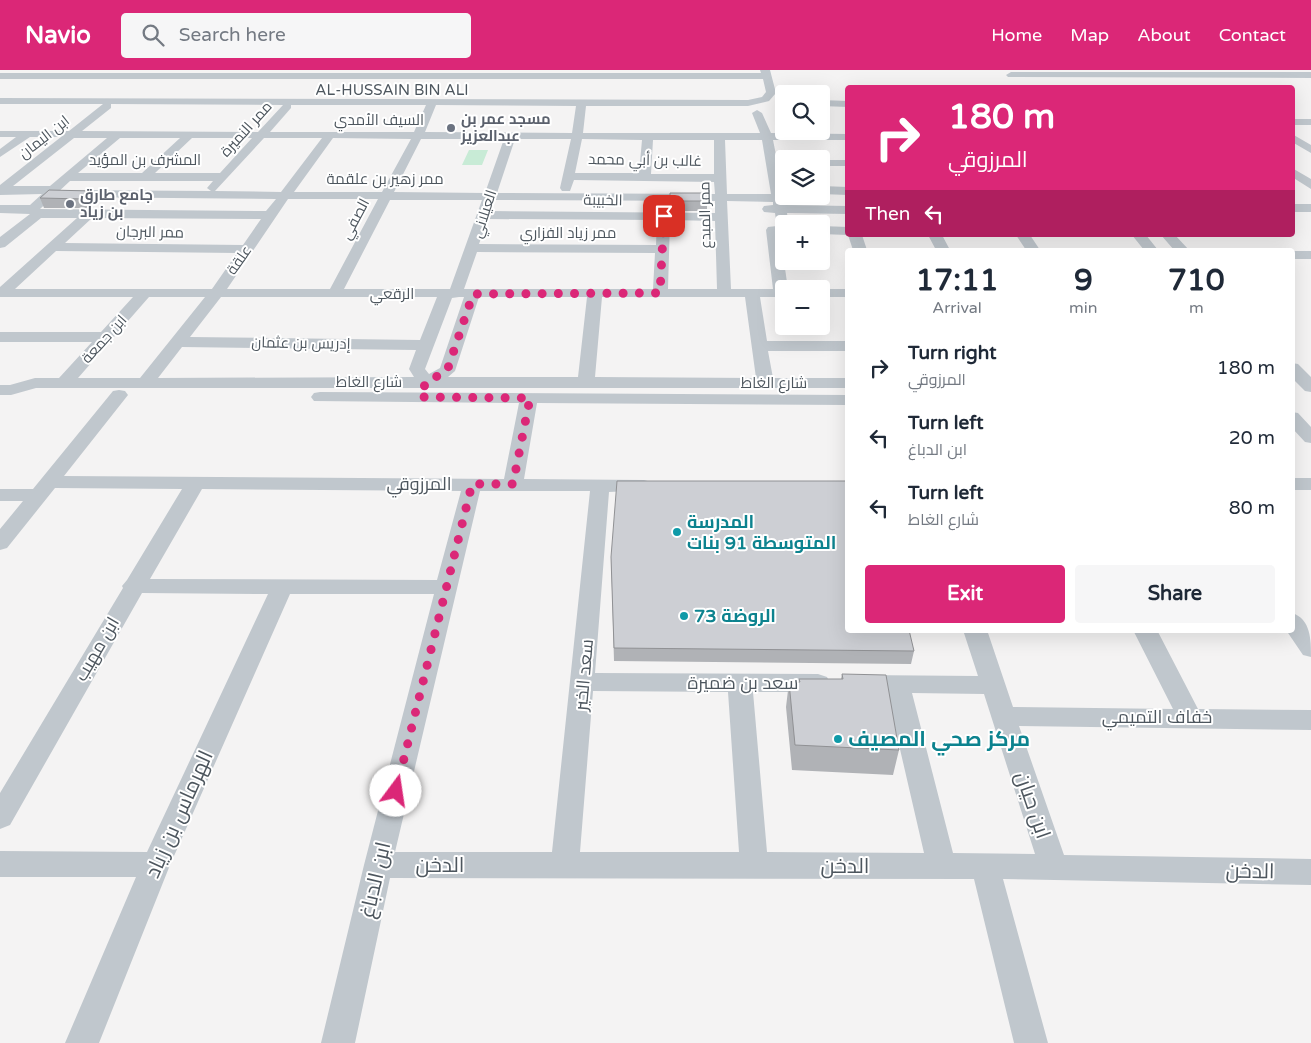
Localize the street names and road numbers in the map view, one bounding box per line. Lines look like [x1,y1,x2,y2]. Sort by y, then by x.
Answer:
street label: AL-HUSSAIN BIN ALI [315,81,469,99]
street label: ممر النميرة [216,98,276,160]
street label: السيف الأمدي [334,111,424,132]
street label: ابن اليمان [15,112,74,163]
street label: غالب بن أبي محمد [588,149,702,173]
street label: المشرف بن المؤيد [89,151,201,170]
street label: ممر زهير بن علقمة [326,170,444,189]
street label: ممر المبدع [695,181,717,249]
street label: العيلاني [468,188,503,241]
street label: الخبيبة [583,191,623,209]
street label: الصفي [337,195,376,244]
street label: ممر البرجان [116,222,184,243]
street label: ممر زياد الفزاري [520,224,616,245]
street label: علقة [223,242,255,278]
street label: الرقعي [370,285,414,306]
street label: ابن جمعة [78,311,131,368]
street label: إدريس بن عثمان [251,333,351,354]
street label: شارع الغاط [336,373,402,393]
street label: شارع الغاط [741,374,807,394]
street label: المرزوقي [386,473,452,498]
street label: ابن مهيب [70,613,124,685]
street label: سعد الخير [570,638,598,713]
street label: سعد بن ضميرة [688,672,798,694]
street label: خفاف التميمي [1102,706,1212,731]
street label: الهرماس بن زياد [140,747,219,882]
street label: ابن حيان [1009,768,1056,842]
street label: ابن الدباغ [355,840,397,921]
street label: الدخن [416,853,465,878]
street label: الدخن [821,854,870,879]
street label: الدخن [1225,859,1275,884]

